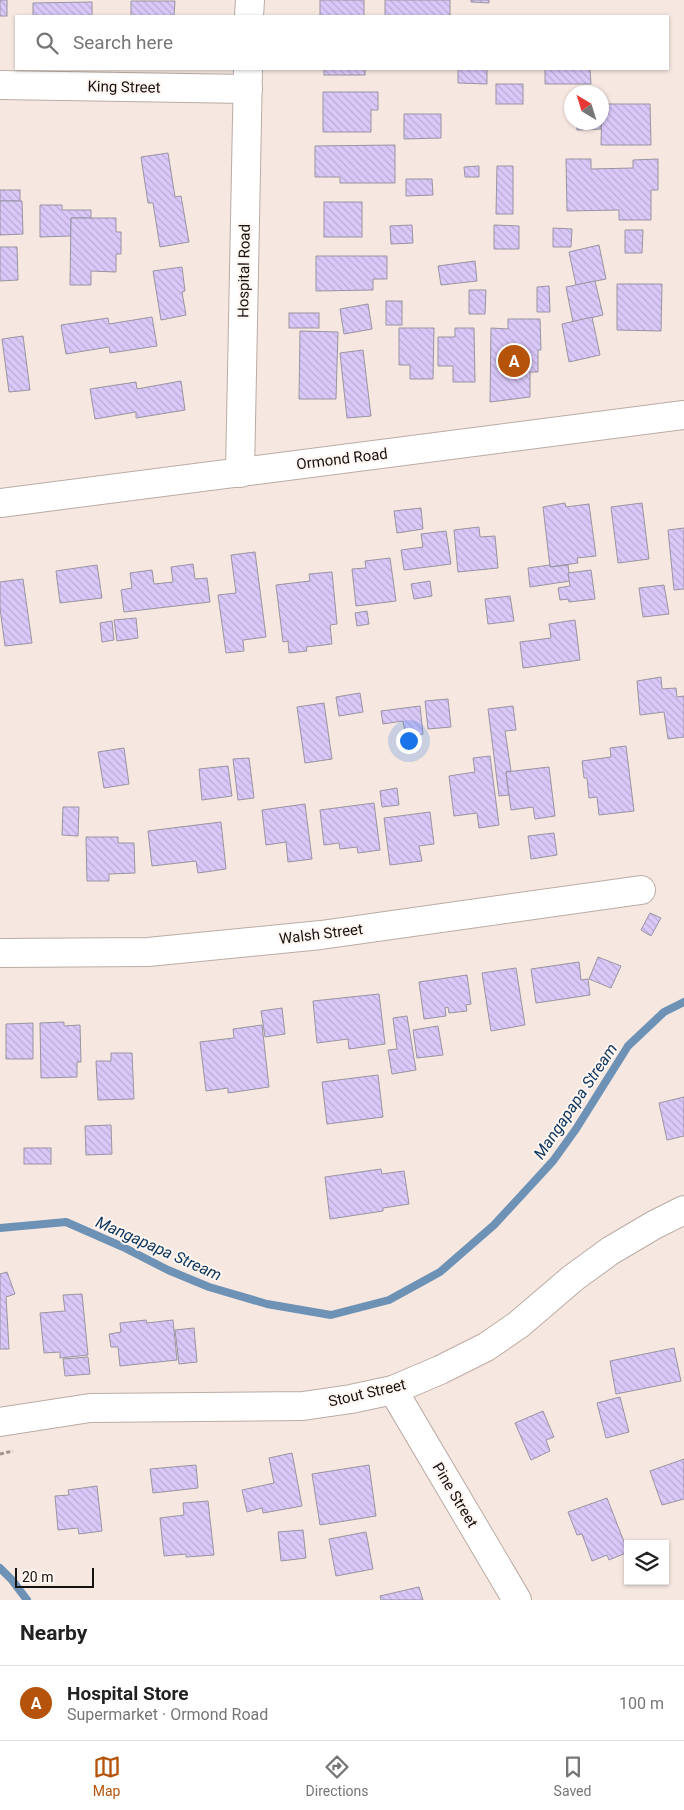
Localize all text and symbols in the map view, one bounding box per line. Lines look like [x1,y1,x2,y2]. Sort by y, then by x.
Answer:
search box [15,15,669,70]
icon: search [33,29,61,57]
text: Search here [73,31,173,54]
street label: King Street [87,77,161,97]
north arrow [564,85,609,130]
street label: Hospital Road [234,224,254,318]
pin: A [498,342,530,380]
street label: Ormond Road [295,444,389,474]
your location [396,728,422,754]
street label: Walsh Street [278,920,364,948]
water label: Mangapapa Stream [530,1040,621,1163]
water label: Mangapapa Stream [93,1212,225,1285]
street label: Stout Street [327,1375,407,1411]
street label: Pine Street [429,1459,481,1531]
map controls [624,1540,669,1585]
button: layers [624,1540,669,1585]
scale bar [15,1565,94,1588]
text: 20 m [22,1569,54,1585]
text: Nearby [20,1621,87,1645]
text: Hospital Store [67,1682,189,1705]
text: A [31,1694,41,1713]
text: 100 m [619,1694,664,1713]
text: Supermarket · Ormond Road [67,1705,268,1724]
tab: Map [93,1753,121,1799]
tab: Directions [306,1753,369,1799]
tab: Saved [554,1753,591,1799]

